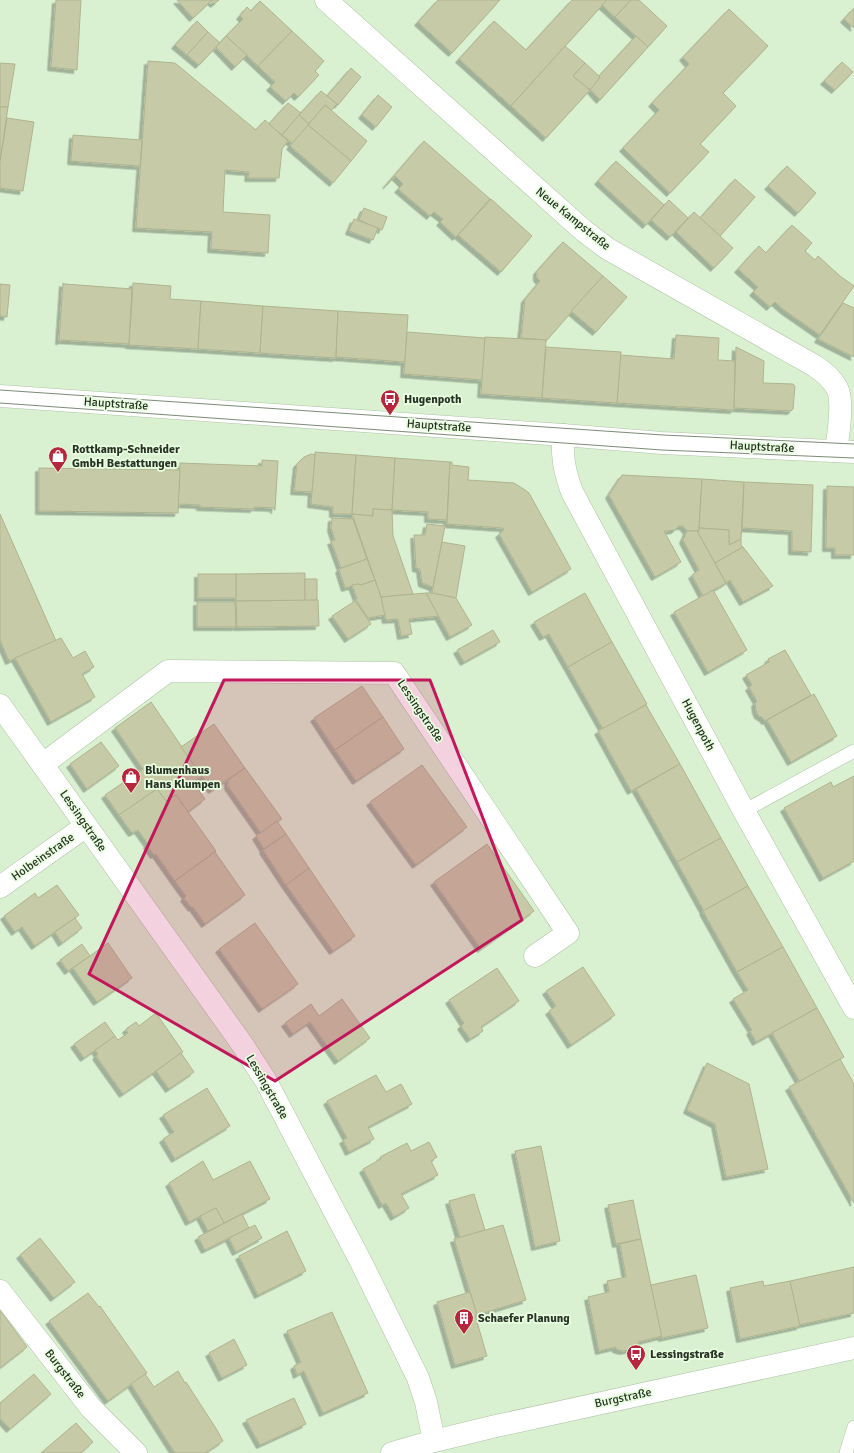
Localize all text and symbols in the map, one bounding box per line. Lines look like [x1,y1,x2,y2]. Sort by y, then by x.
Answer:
street label: Neue Kampstraße [533,184,613,254]
bus stop icon: Hugenpoth [379,388,401,416]
place label: Hugenpoth [404,392,462,407]
street label: Hauptstraße [83,394,149,414]
street label: Hauptstraße [406,416,472,436]
street label: Hauptstraße [729,438,795,456]
place label: Rottkamp-Schneider GmbH Bestattungen [72,442,180,471]
shop icon: Rottkamp-Schneider GmbH Bestattungen [47,445,69,473]
street label: Lessingstraße [394,677,446,745]
street label: Hugenpoth [678,696,718,754]
place label: Blumenhaus Hans Klumpen [145,763,221,792]
shop icon: Blumenhaus Hans Klumpen [120,766,142,794]
street label: Lessingstraße [56,787,110,855]
street label: Holbeinstraße [9,830,77,884]
street label: Lessingstraße [243,1052,291,1122]
building icon: Schaefer Planung [453,1307,475,1335]
place label: Schaefer Planung [478,1311,570,1326]
bus stop icon: Lessingstraße [625,1343,647,1371]
street label: Burgstraße [41,1347,89,1401]
place label: Lessingstraße [650,1347,724,1362]
street label: Burgstraße [593,1385,653,1411]

